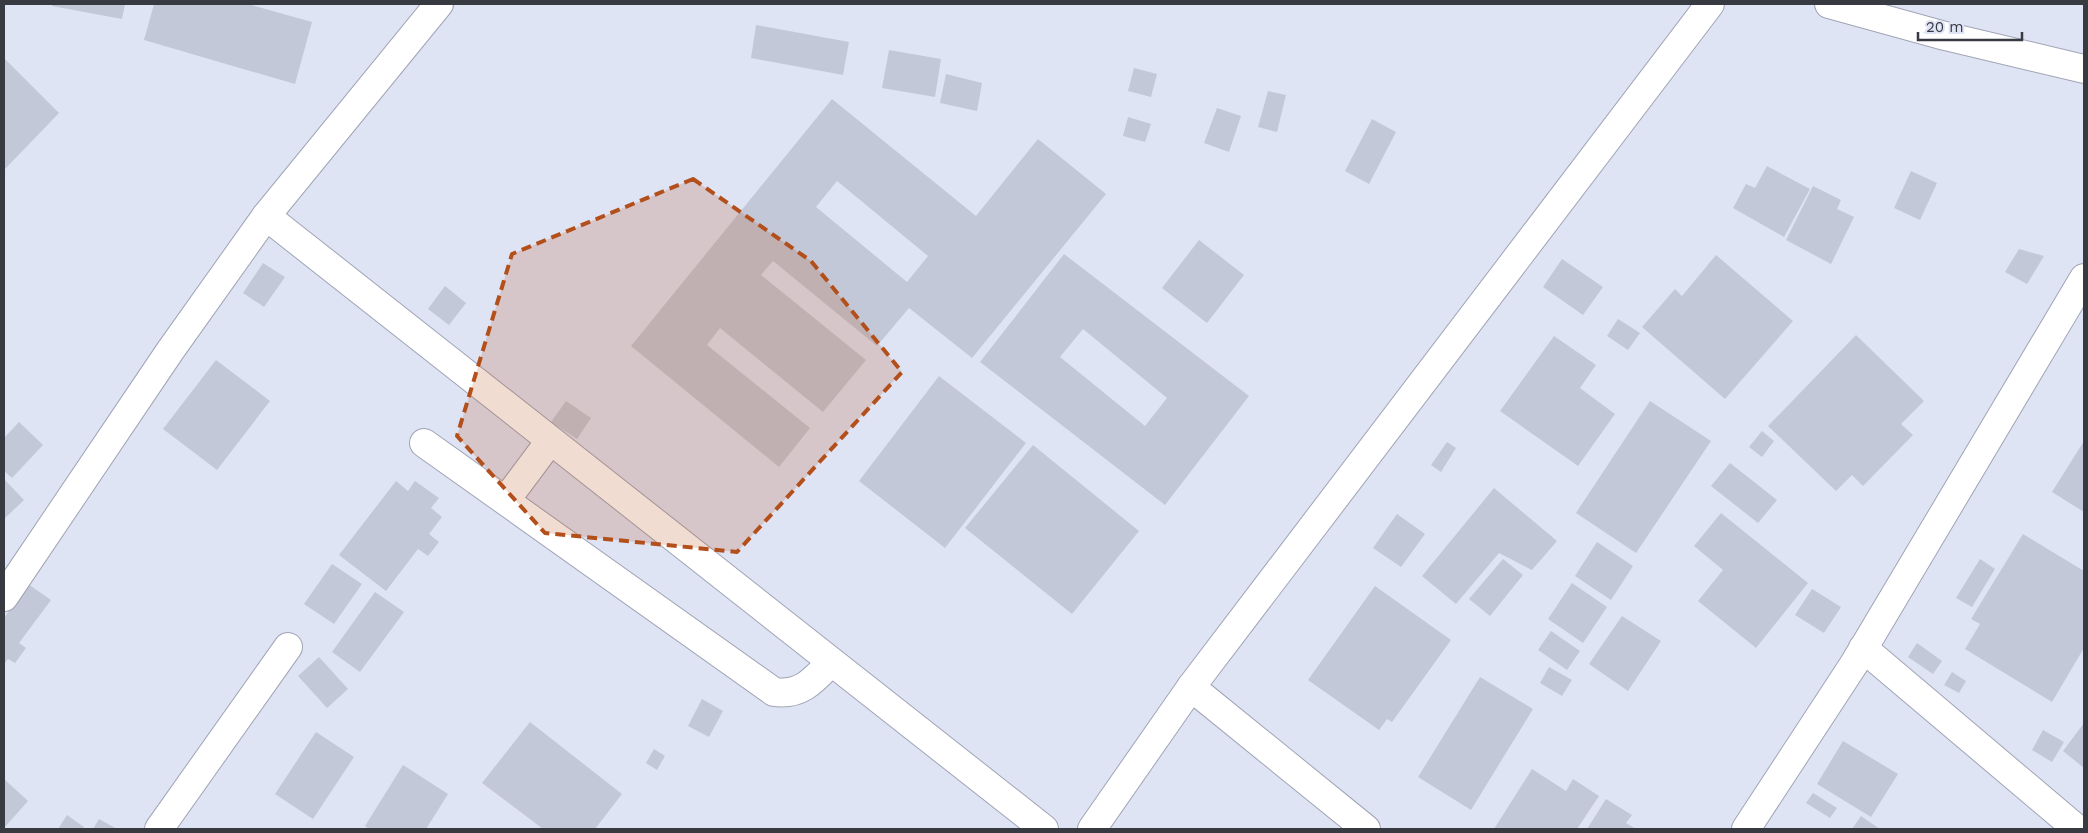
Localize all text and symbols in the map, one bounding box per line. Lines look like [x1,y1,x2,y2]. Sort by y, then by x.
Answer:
scale bar [1918,10,2022,42]
text: 20 m [1926,18,1964,36]

